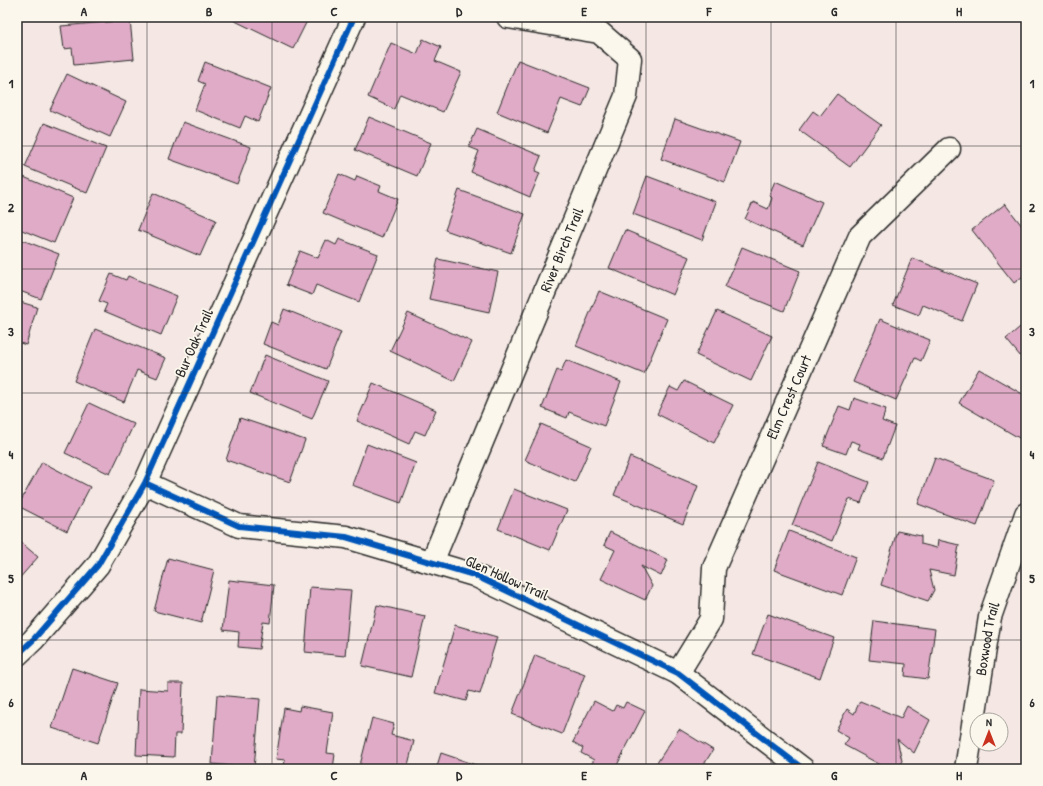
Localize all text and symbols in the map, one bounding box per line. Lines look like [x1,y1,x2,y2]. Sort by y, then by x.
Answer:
text: A [81,2,88,20]
text: B [206,2,213,20]
text: C [330,2,338,20]
text: D [456,2,463,20]
text: E [581,2,587,20]
text: F [706,2,713,20]
text: G [831,2,838,20]
text: H [956,2,962,20]
text: 1 [9,74,14,92]
text: 1 [1030,74,1035,92]
text: 2 [8,198,15,216]
text: 2 [1029,198,1036,216]
street label: River Birch Trail [534,204,588,295]
street label: Bur Oak Trail [169,305,218,380]
text: 3 [8,322,14,340]
text: 3 [1029,322,1035,340]
street label: Elm Crest Court [761,351,817,442]
text: 4 [9,445,14,463]
text: 4 [1030,445,1035,463]
street label: Glen Hollow Trail [462,550,552,605]
text: 5 [8,569,14,587]
text: 5 [1029,569,1035,587]
street label: Boxwood Trail [970,599,1005,677]
text: 6 [8,693,14,711]
text: 6 [1029,693,1035,711]
north arrow [969,712,1009,752]
text: N [986,715,992,729]
text: A [81,766,88,784]
text: B [206,766,213,784]
text: C [330,766,338,784]
text: D [456,766,463,784]
text: E [581,766,587,784]
text: F [706,766,713,784]
text: G [831,766,838,784]
text: H [956,766,962,784]

